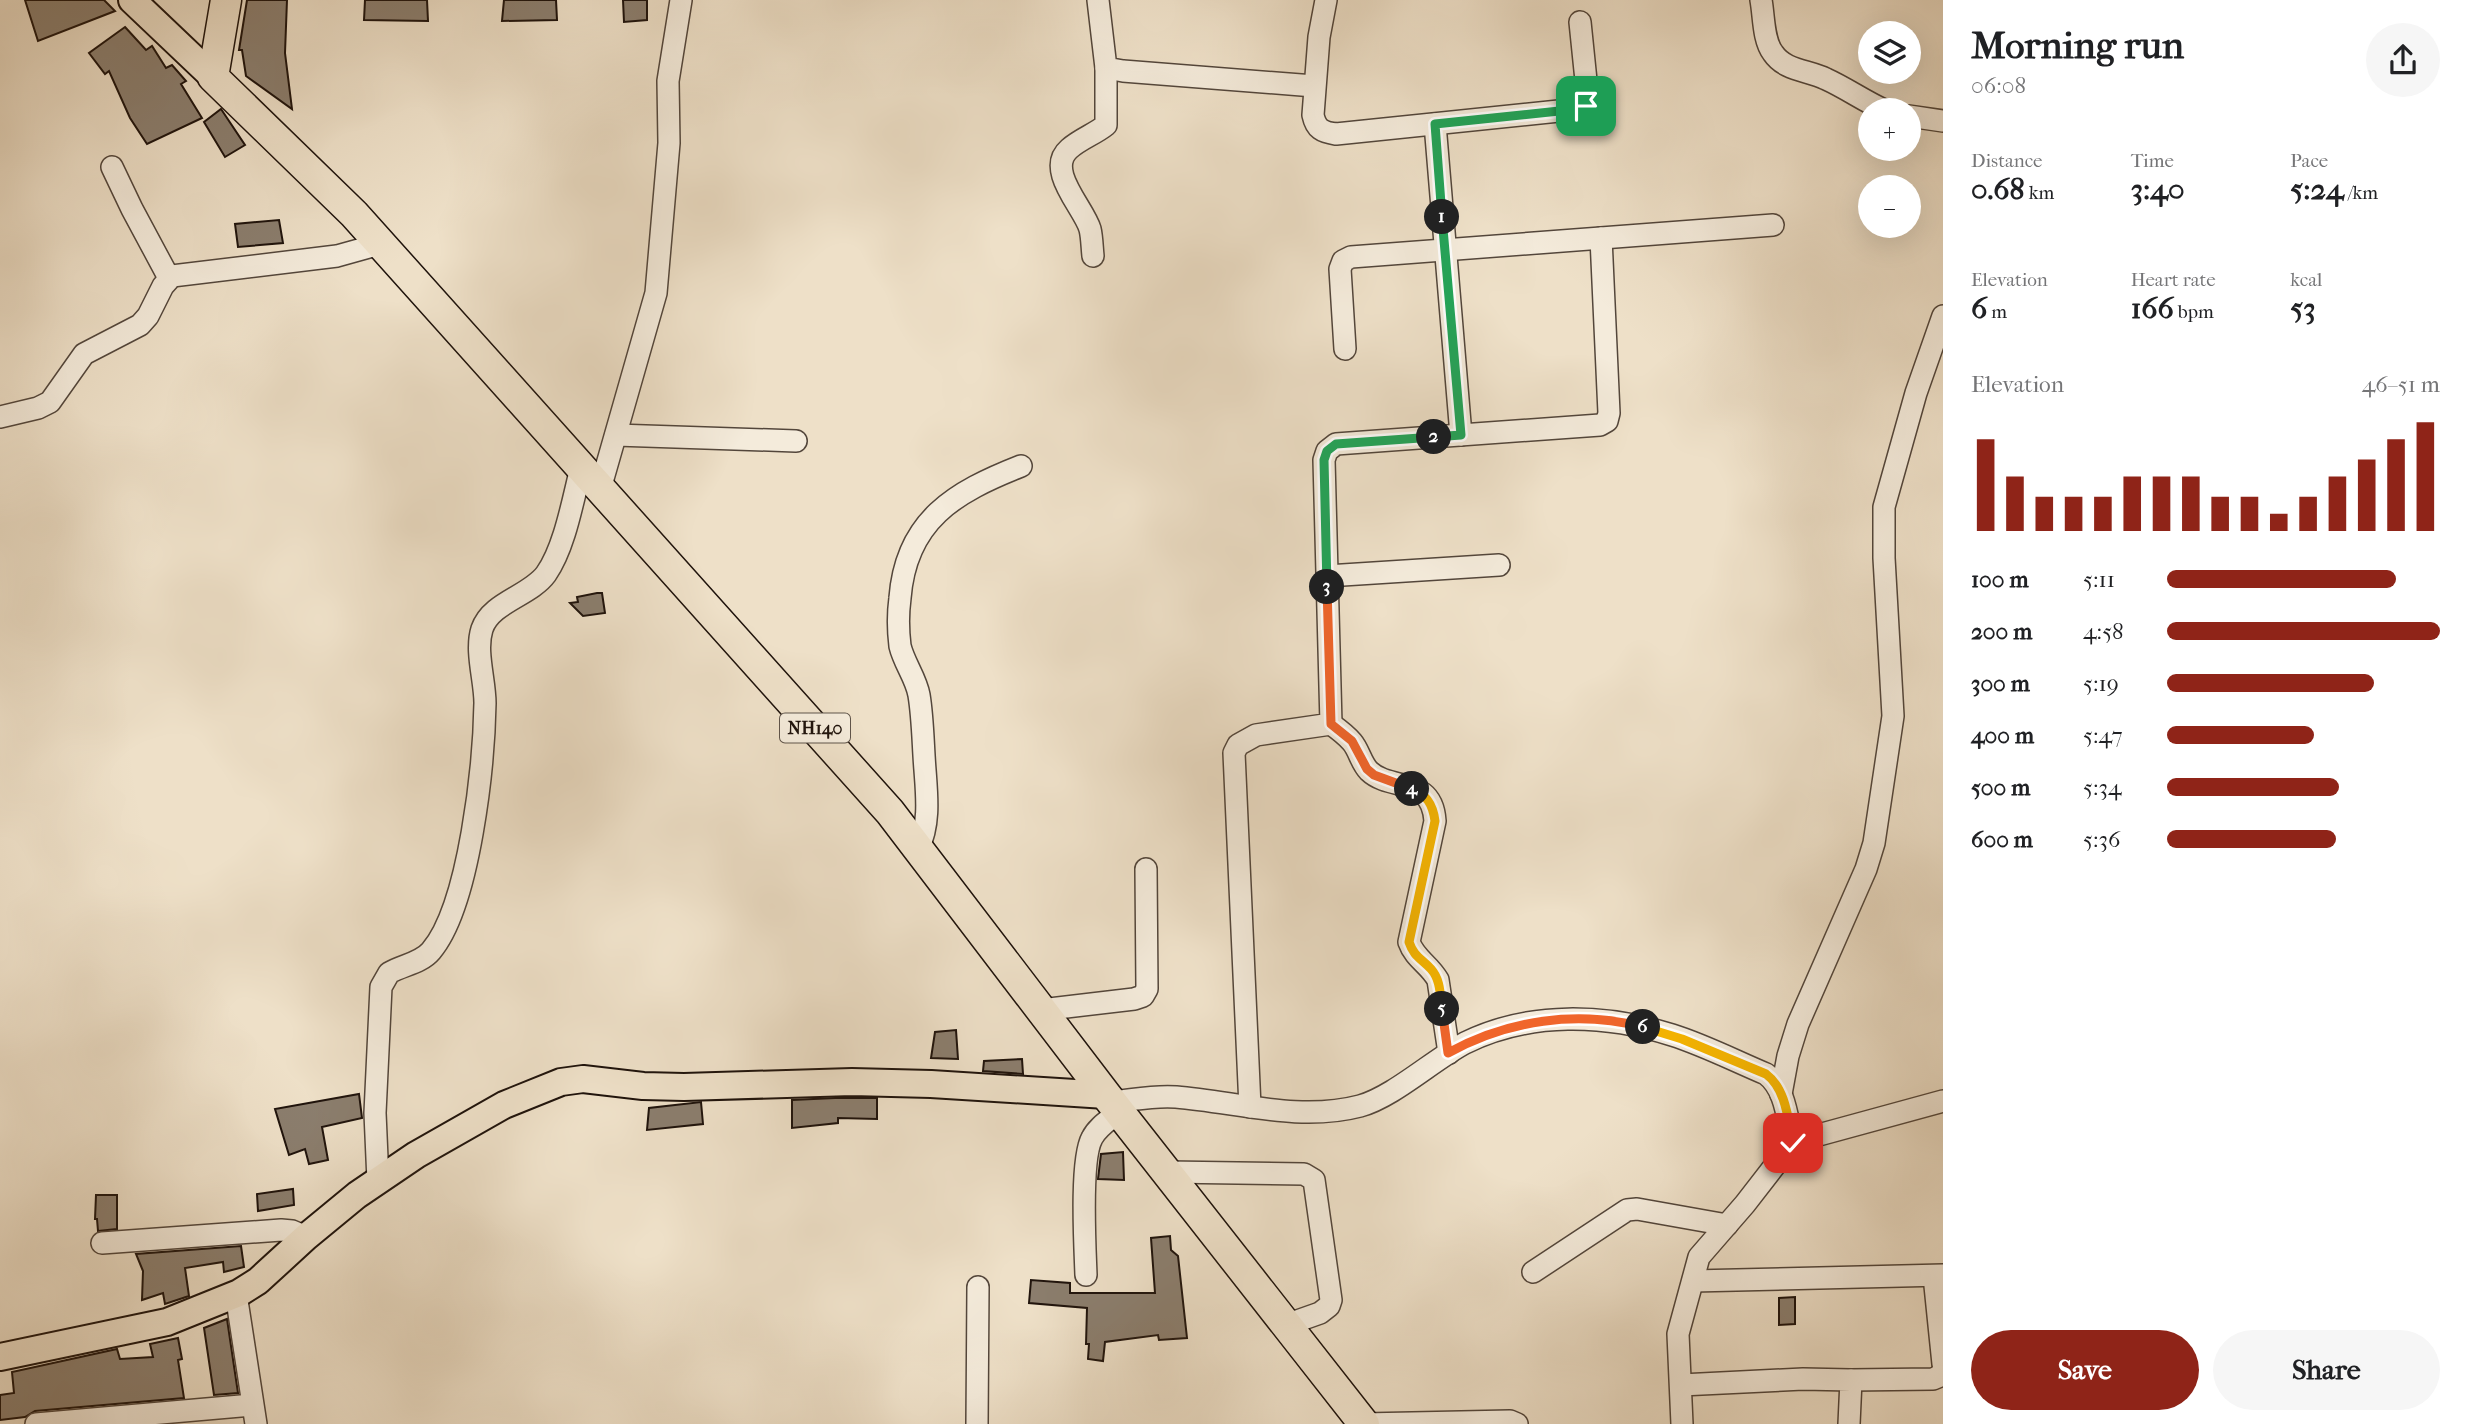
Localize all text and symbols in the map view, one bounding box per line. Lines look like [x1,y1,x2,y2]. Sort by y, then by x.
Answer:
map controls [1858,21,1921,238]
button: layers [1858,21,1921,84]
text: Morning run [1971,23,2184,68]
button: share [2366,23,2440,97]
text: 06:08 [1971,72,2026,99]
pin [1556,76,1616,136]
icon: arrive [1567,87,1605,125]
button: + [1858,98,1921,161]
text: Distance [1971,150,2042,172]
text: Time [2131,150,2174,172]
text: Pace [2290,150,2328,172]
text: 0.68 [1971,172,2025,207]
text: 3:40 [2131,172,2185,207]
text: 5:24 [2290,172,2344,207]
button: − [1858,175,1921,238]
text: km [2025,182,2054,204]
text: /km [2344,182,2378,204]
pin: 1 [1424,200,1460,234]
text: 1 [1438,205,1445,227]
text: Elevation [1971,269,2048,291]
text: Heart rate [2131,269,2216,291]
text: kcal [2290,269,2322,291]
text: 6 [1971,291,1987,326]
text: 166 [2131,291,2174,326]
text: 53 [2290,291,2316,326]
text: m [1987,301,2007,323]
text: bpm [2174,301,2214,323]
text: Elevation [1971,371,2064,398]
text: 46–51 m [2362,371,2440,398]
pin: 2 [1416,420,1452,454]
text: 2 [1429,425,1438,447]
text: 100 m [1971,566,2029,593]
text: 5:11 [2083,566,2115,593]
pin: 3 [1310,570,1344,604]
text: 3 [1323,575,1330,597]
text: 200 m [1971,618,2032,645]
text: 4:58 [2083,618,2124,645]
text: 300 m [1971,670,2030,697]
text: 5:19 [2083,670,2119,697]
road number: NH140 [780,714,850,742]
text: 400 m [1971,722,2034,749]
text: 5:47 [2083,722,2123,749]
pin: 4 [1394,772,1430,806]
text: 500 m [1971,774,2030,801]
text: 5:34 [2083,774,2122,801]
text: 4 [1406,777,1417,799]
text: 600 m [1971,826,2033,853]
text: 5:36 [2083,826,2120,853]
pin: 5 [1424,992,1460,1026]
text: 5 [1437,997,1446,1019]
pin: 6 [1626,1010,1660,1044]
text: 6 [1637,1015,1648,1037]
pin [1763,1113,1823,1173]
icon: check [1774,1124,1812,1162]
button: Save [1971,1330,2199,1410]
button: Share [2213,1330,2440,1410]

